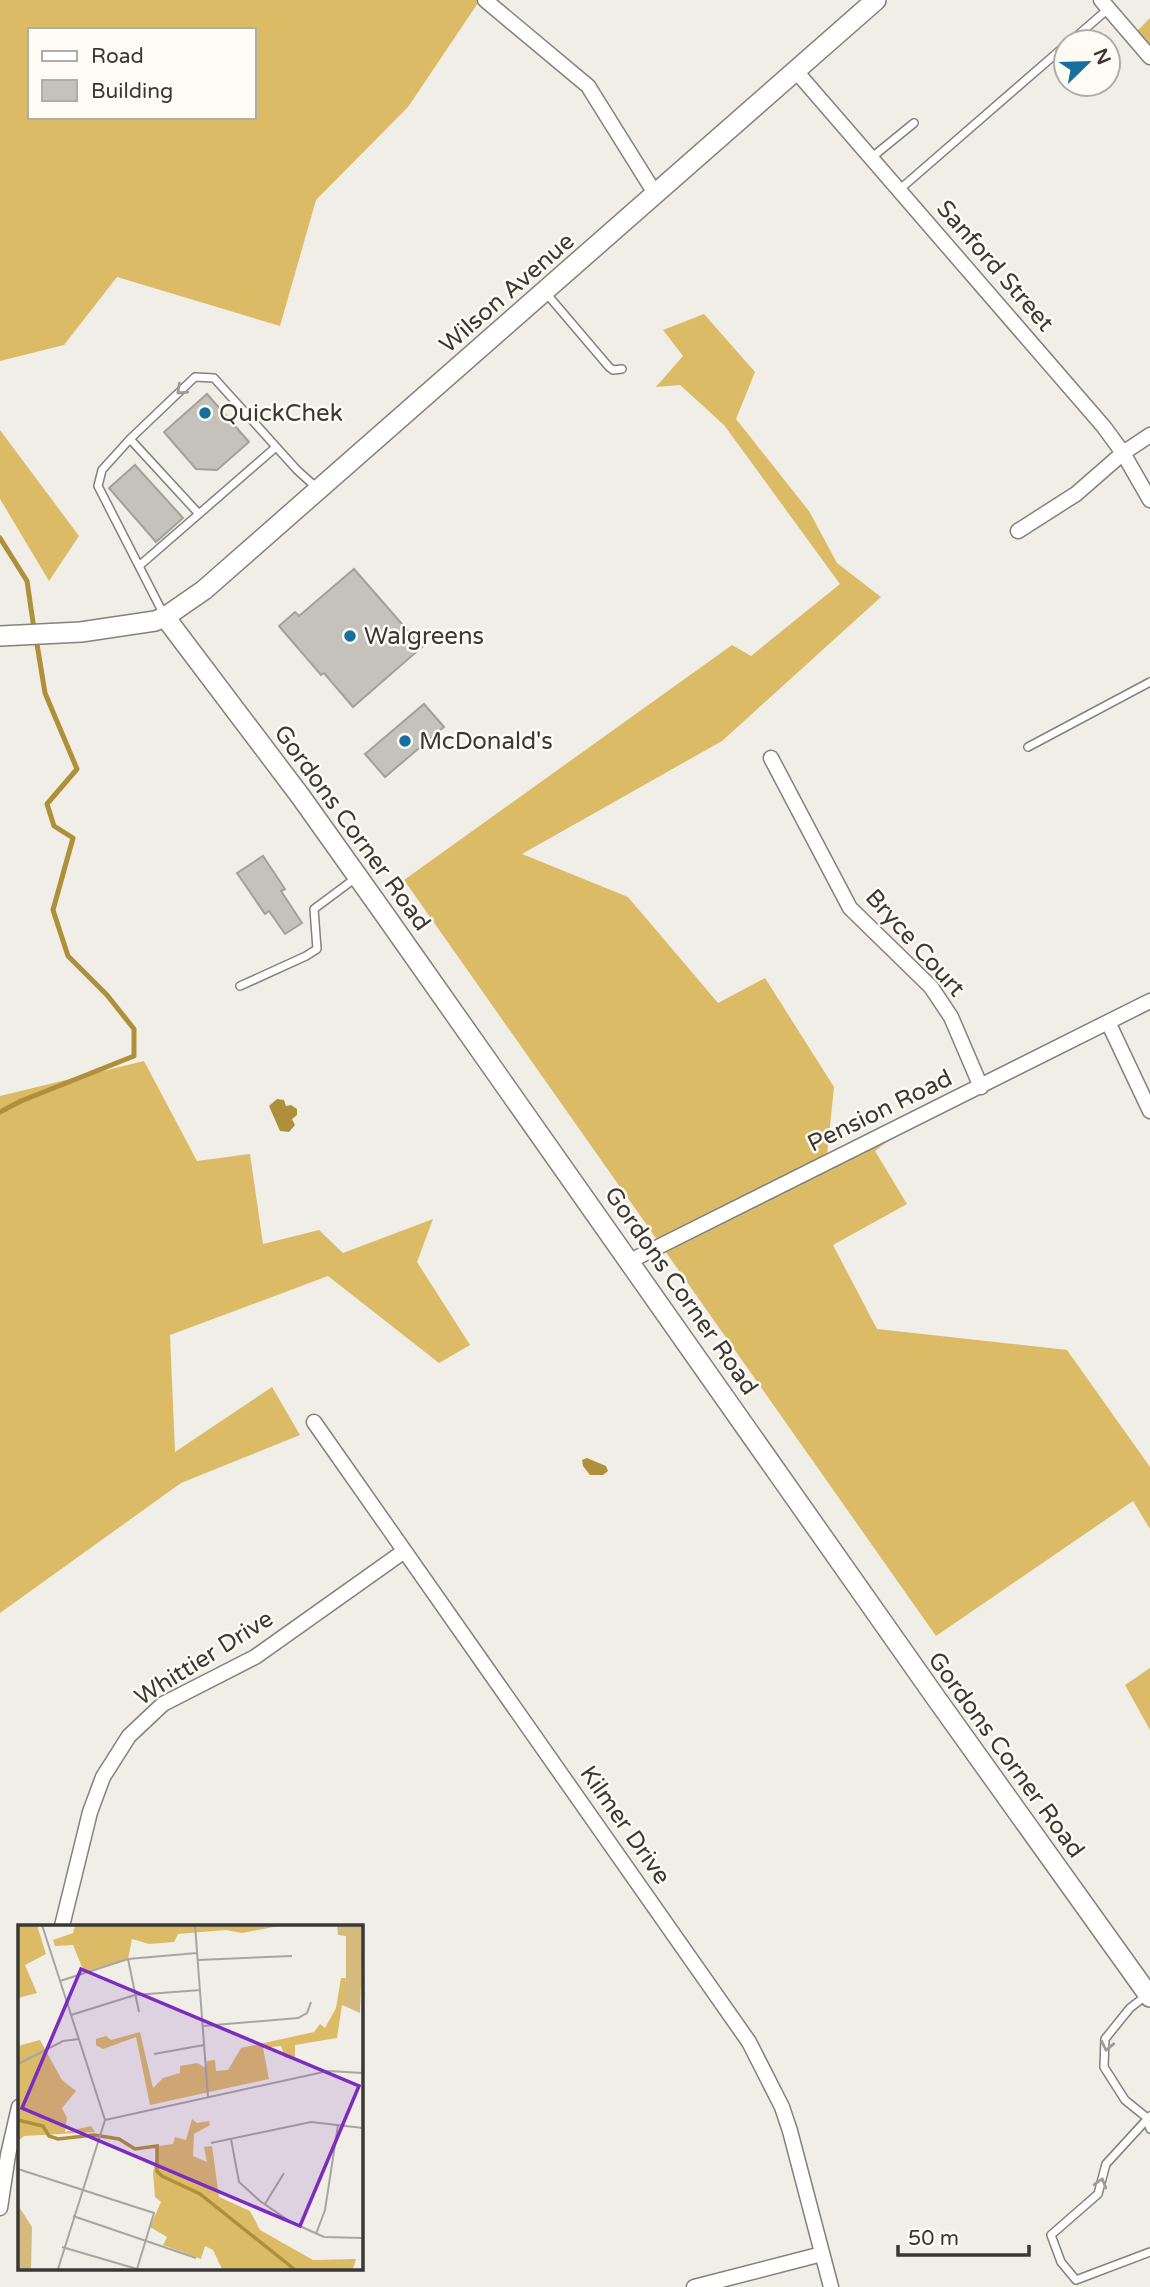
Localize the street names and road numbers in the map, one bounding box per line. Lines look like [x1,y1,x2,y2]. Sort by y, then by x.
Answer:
street label: Sanford Street [930,194,1060,338]
street label: Wilson Avenue [434,227,580,359]
street label: Gordons Corner Road [267,719,437,937]
street label: Bryce Court [859,883,971,1003]
street label: Pension Road [803,1064,957,1158]
street label: Gordons Corner Road [598,1181,764,1401]
street label: Whittier Drive [130,1604,278,1712]
street label: Gordons Corner Road [921,1646,1091,1864]
street label: Kilmer Drive [573,1760,677,1890]

